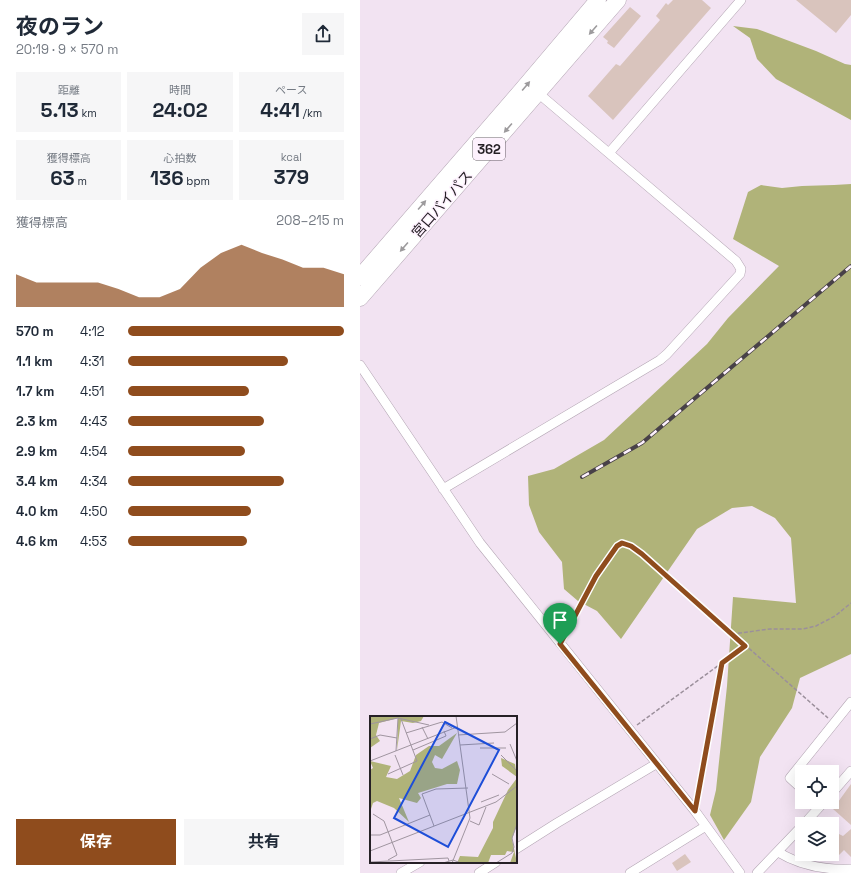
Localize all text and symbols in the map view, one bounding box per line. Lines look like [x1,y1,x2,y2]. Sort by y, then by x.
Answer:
text: 夜のラン [16,12,104,40]
button: share [302,13,344,55]
one-way arrow [588,24,597,35]
text: 20:19 · 9 × 570 m [16,41,118,58]
one-way arrow [521,81,530,91]
text: 距離 [58,83,80,97]
text: 時間 [169,83,191,97]
text: ペース [275,83,308,97]
text: 5.13 [40,97,79,123]
text: 24:02 [152,97,208,123]
text: 4:41 [260,97,300,123]
text: km [79,106,97,120]
text: /km [300,106,322,120]
one-way arrow [503,123,512,133]
road number: 362 [473,138,505,160]
text: kcal [281,150,302,164]
text: 獲得標高 [47,151,91,165]
text: 心拍数 [163,151,196,165]
text: 379 [274,164,309,190]
text: 63 [50,165,75,191]
text: 136 [150,165,184,191]
street label: 宮口バイパス [408,166,476,242]
text: m [75,174,87,188]
text: bpm [184,174,210,188]
one-way arrow [417,200,427,210]
text: 208–215 m [276,212,344,229]
text: 獲得標高 [16,214,68,231]
one-way arrow [400,242,409,253]
text: 570 m [16,323,54,340]
text: 4:12 [80,323,105,340]
text: 1.1 km [16,353,53,370]
text: 4:31 [80,353,105,370]
text: 1.7 km [16,383,54,400]
text: 4:51 [80,383,104,400]
text: 2.3 km [16,413,57,430]
text: 4:43 [80,413,107,430]
text: 2.9 km [16,443,57,460]
text: 4:54 [80,443,107,460]
text: 3.4 km [16,473,58,490]
text: 4:34 [80,473,107,490]
text: 4.0 km [16,503,58,520]
text: 4:50 [80,503,108,520]
text: 4.6 km [16,533,58,550]
text: 4:53 [80,533,107,550]
pin [543,603,577,644]
icon: arrive [549,609,571,631]
inset map [370,716,517,863]
map controls [795,765,839,861]
button: locate [795,765,839,809]
button: layers [795,817,839,861]
button: 保存 [16,819,176,865]
button: 共有 [184,819,344,865]

